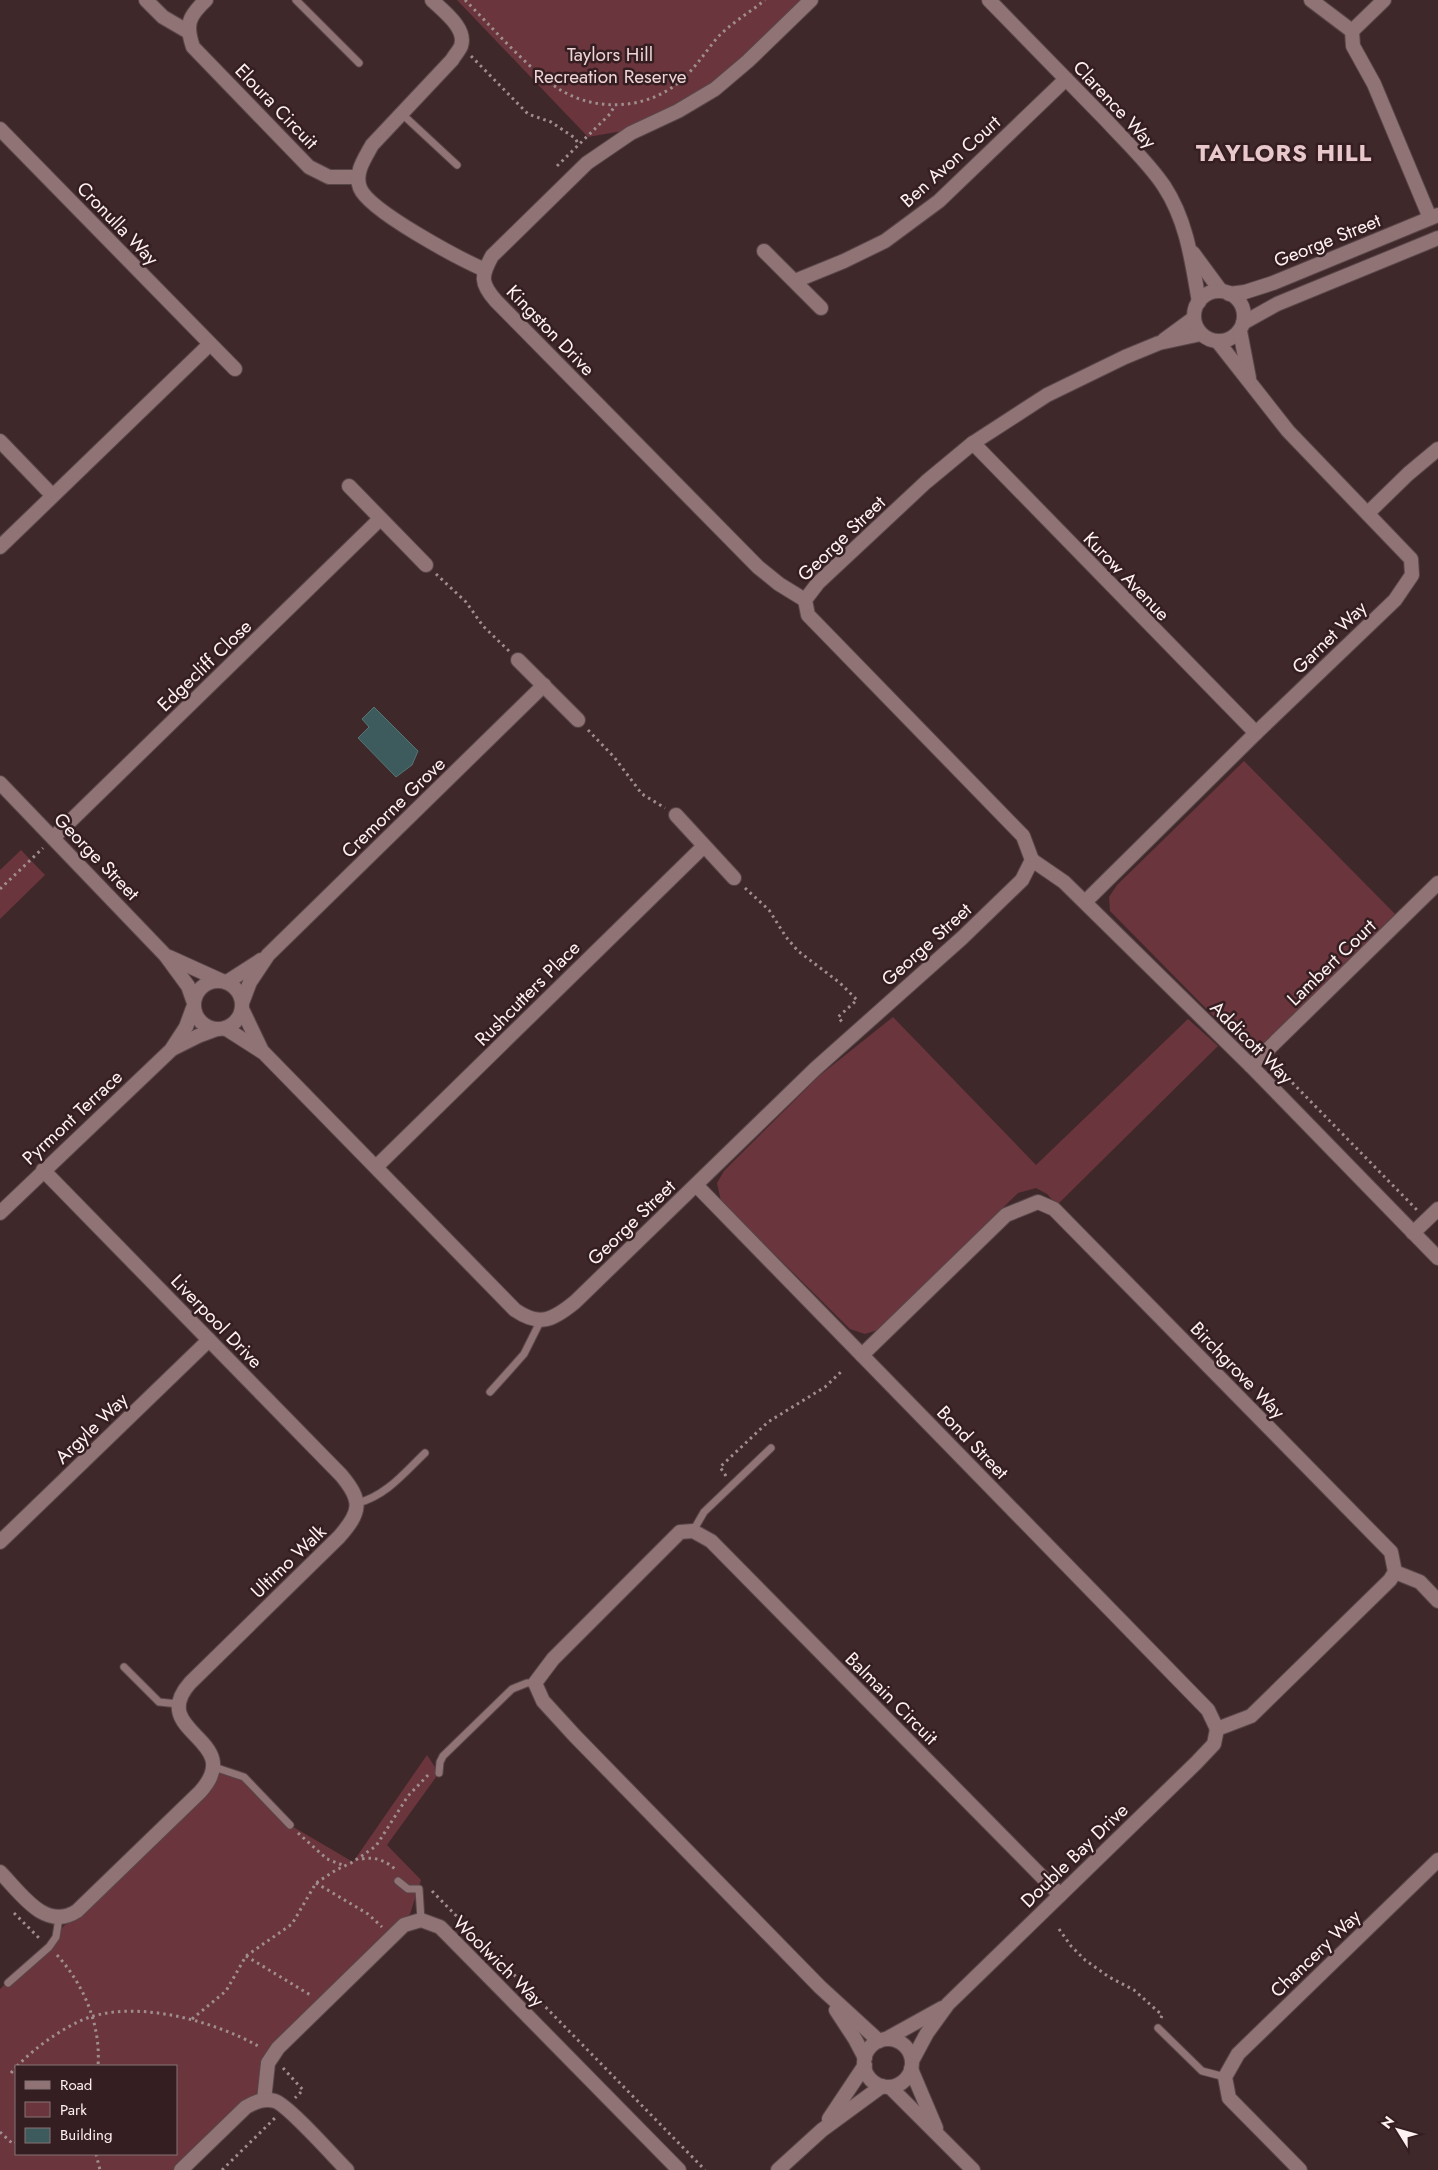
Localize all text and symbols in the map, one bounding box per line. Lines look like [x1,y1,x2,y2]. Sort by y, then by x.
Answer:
park label: Taylors Hill Recreation Reserve [533,41,687,90]
street label: Clarence Way [1067,54,1163,155]
street label: Eloura Circuit [229,58,325,155]
street label: Ben Avon Court [894,109,1007,214]
district label: TAYLORS HILL [1196,135,1372,170]
street label: Cronulla Way [71,175,165,272]
street label: George Street [1270,207,1385,274]
street label: Kingston Drive [500,279,601,382]
street label: George Street [791,489,892,587]
street label: Kurow Avenue [1077,526,1176,627]
street label: Garnet Way [1286,594,1373,680]
street label: Edgecliff Close [151,613,258,717]
street label: Cremorne Grove [335,751,451,864]
street label: George Street [48,806,146,907]
street label: George Street [875,896,978,992]
street label: Lambert Court [1281,913,1382,1012]
street label: Rushcutters Place [469,935,586,1052]
street label: Addicott Way [1204,995,1300,1090]
street label: Pyrmont Terrace [16,1064,129,1171]
street label: George Street [581,1173,682,1271]
street label: Liverpool Drive [165,1268,269,1375]
street label: Birchgrove Way [1184,1316,1292,1425]
street label: Argyle Way [49,1386,134,1470]
street label: Bond Street [931,1400,1015,1485]
street label: Ultimo Walk [245,1518,333,1604]
street label: Balmain Circuit [839,1646,944,1751]
street label: Double Bay Drive [1015,1797,1134,1914]
street label: Chancery Way [1264,1903,1367,2004]
street label: Woolwich Way [447,1910,551,2014]
legend [15,2065,178,2155]
text: Road [60,2074,92,2096]
text: Park [60,2099,87,2121]
north arrow [1373,2105,1423,2155]
text: N [1376,2112,1399,2133]
text: Building [60,2124,112,2146]

